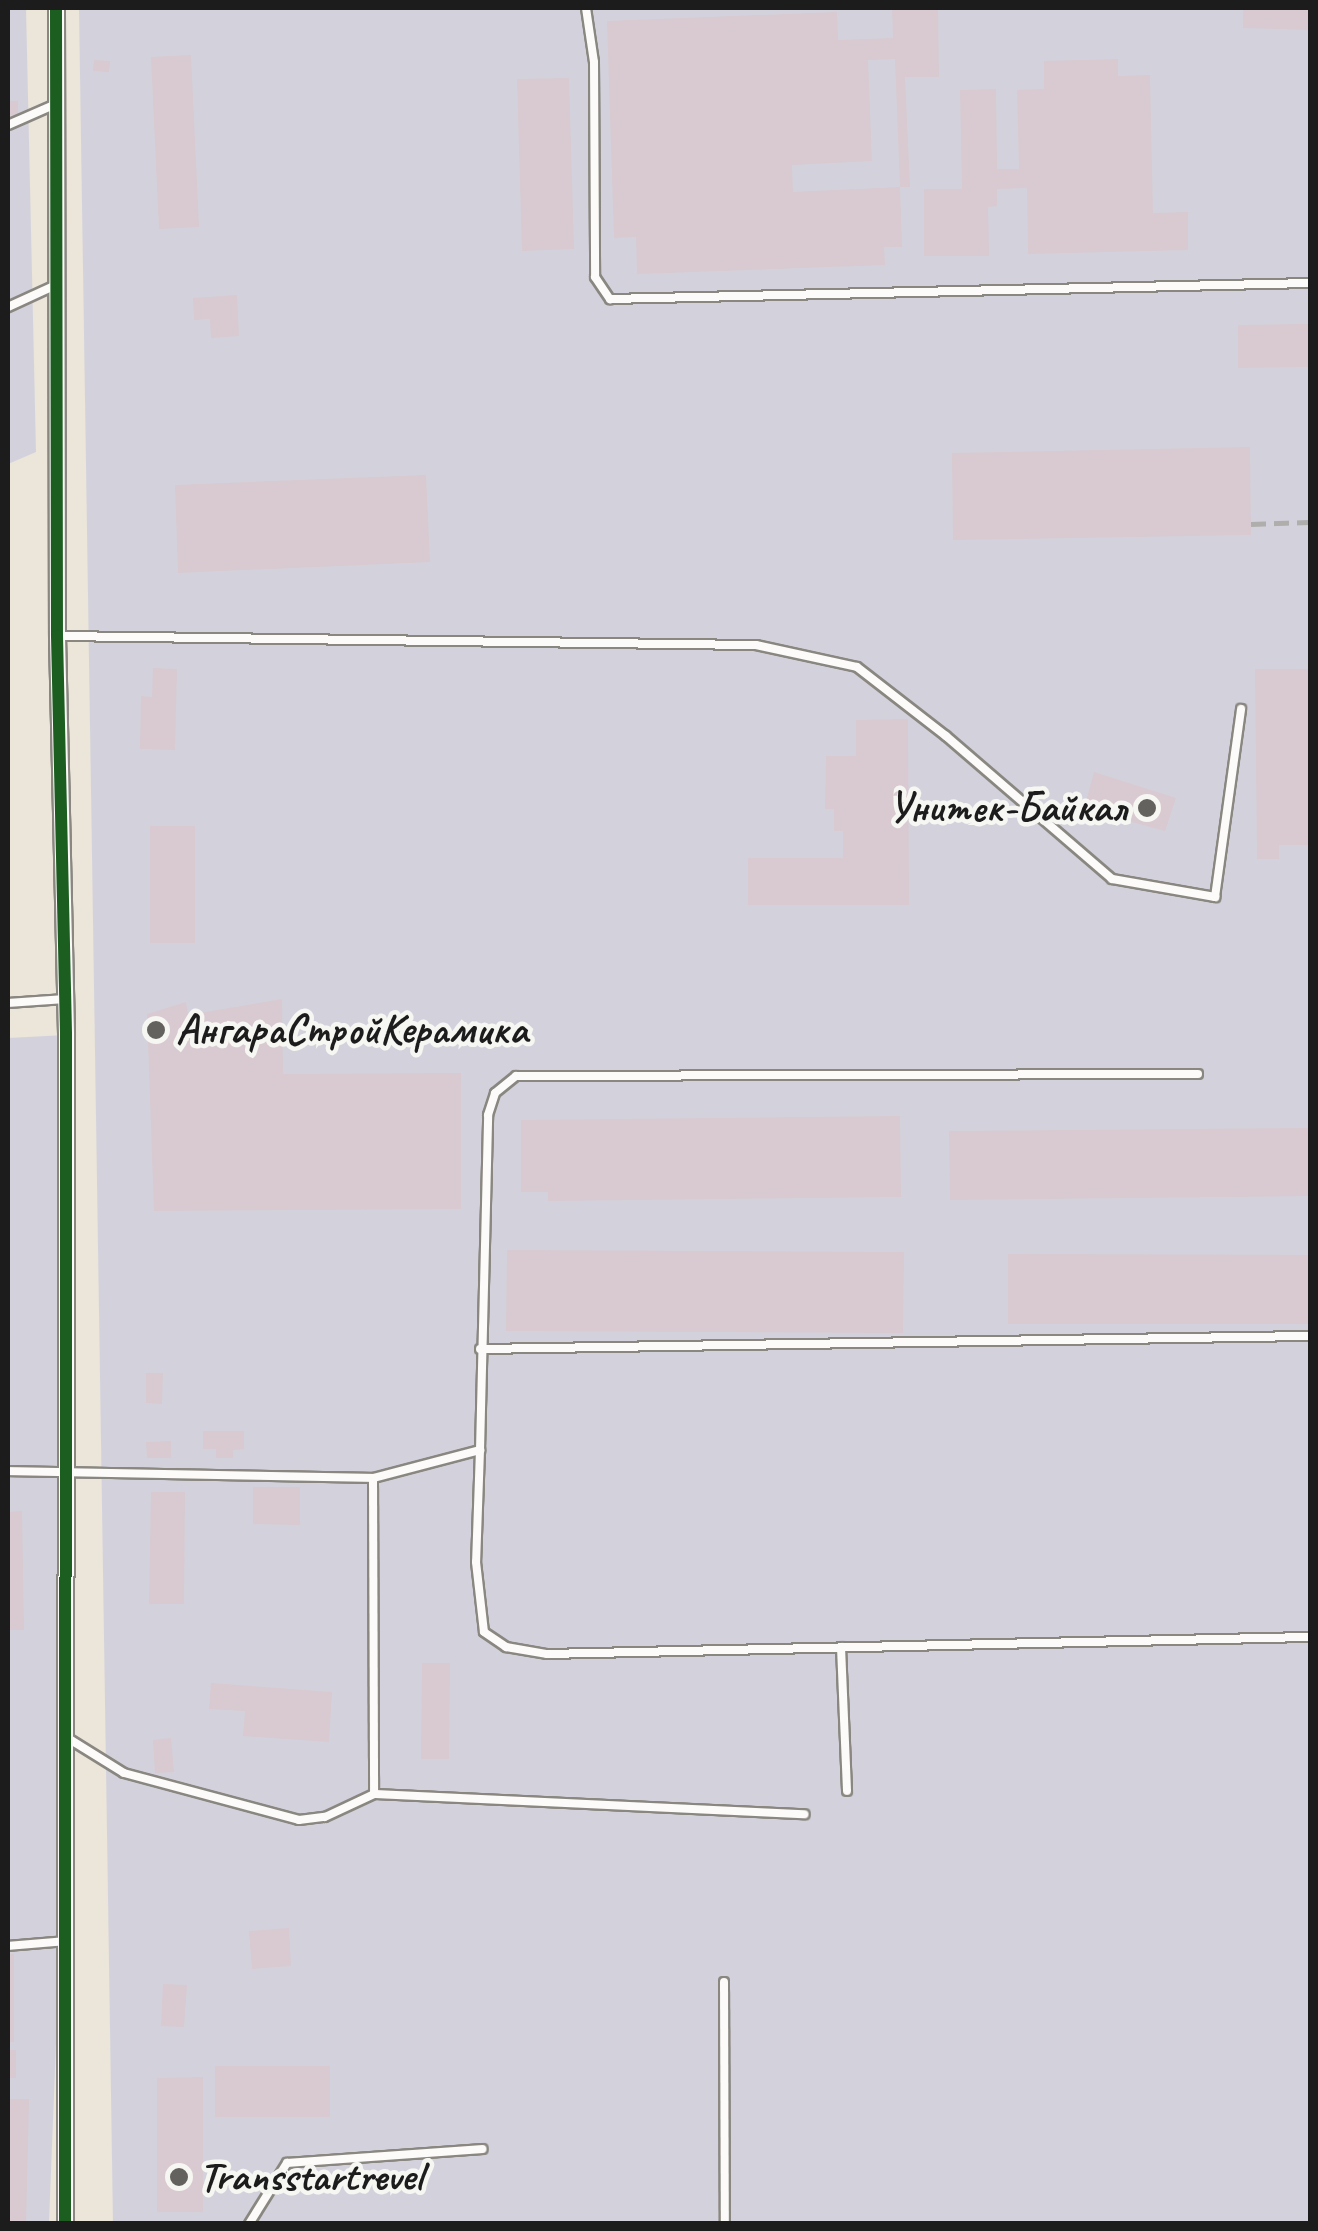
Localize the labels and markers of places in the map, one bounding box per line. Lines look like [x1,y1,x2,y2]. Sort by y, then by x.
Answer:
place label: Унитек-Байкал [888,783,1127,833]
marker: Унитек-Байкал [1136,797,1158,819]
place label: АнгараСтройКерамика [176,1005,527,1055]
marker: АнгараСтройКерамика [145,1019,167,1041]
place label: Transstartrevel [199,2152,422,2202]
marker: Transstartrevel [168,2166,190,2188]

